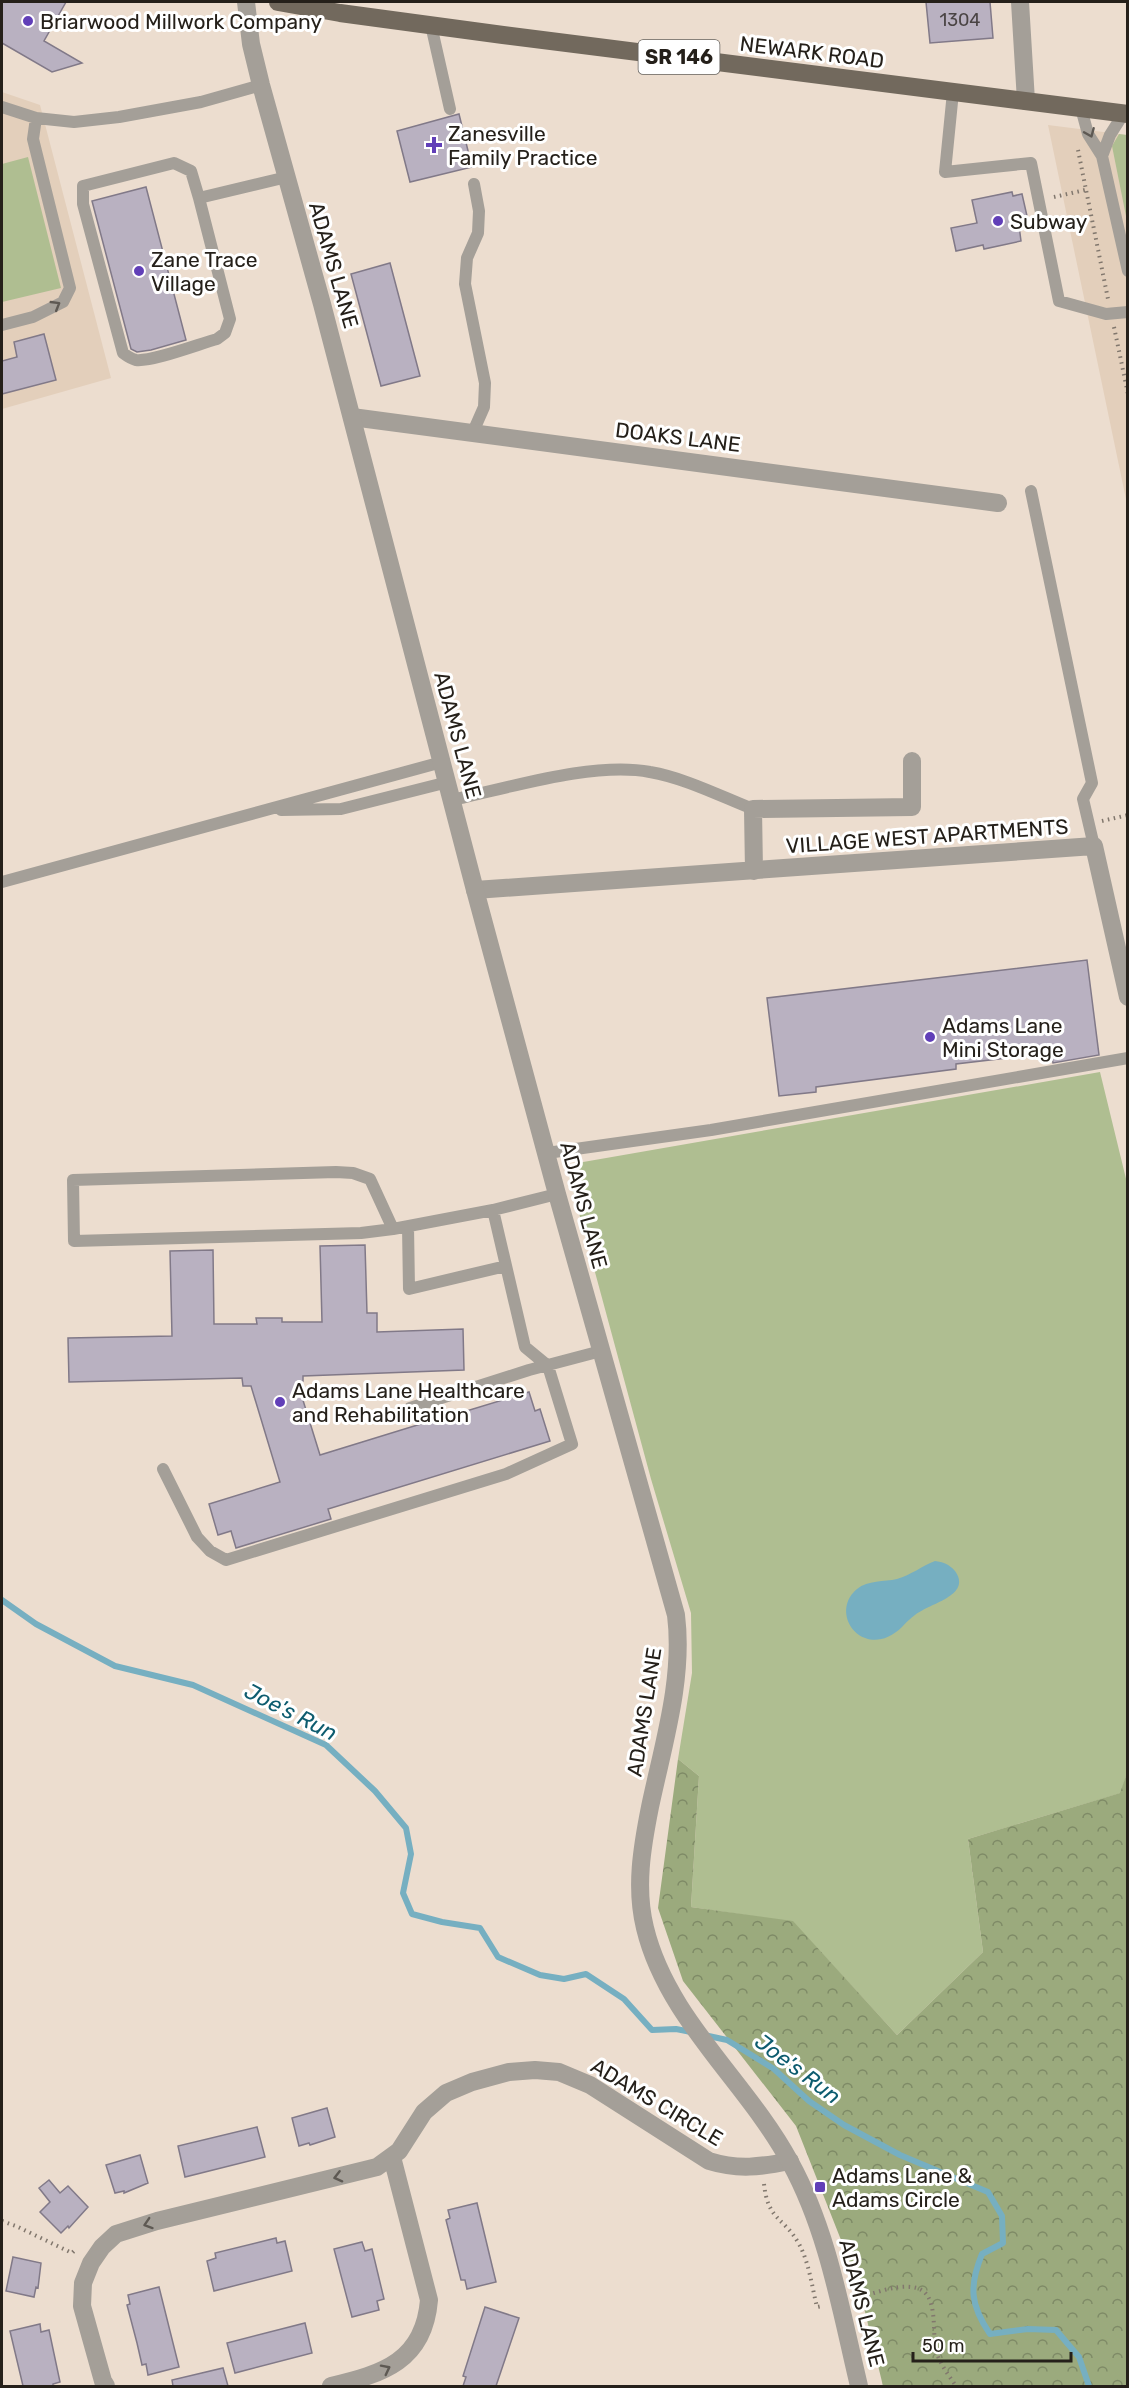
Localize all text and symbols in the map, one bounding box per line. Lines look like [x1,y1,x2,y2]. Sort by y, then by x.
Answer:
place label: Briarwood Millwork Company [40,9,322,34]
house number: 1304 [939,9,981,31]
marker: Briarwood Millwork Company [21,14,35,28]
street label: NEWARK ROAD [738,31,886,73]
road number: SR 146 [638,40,720,74]
place label: Zanesville Family Practice [448,121,597,170]
one-way arrow [1083,126,1095,137]
marker: Zanesville Family Practice [425,136,443,154]
street label: ADAMS LANE [304,199,364,331]
place label: Subway [1010,209,1088,234]
marker: Subway [991,214,1005,228]
place label: Zane Trace Village [151,247,258,296]
marker: Zane Trace Village [132,264,146,278]
one-way arrow [49,301,60,312]
street label: DOAKS LANE [614,417,742,457]
street label: ADAMS LANE [429,669,487,801]
street label: VILLAGE WEST APARTMENTS [785,814,1069,858]
place label: Adams Lane Mini Storage [942,1013,1064,1062]
marker: Adams Lane Mini Storage [923,1030,937,1044]
street label: ADAMS LANE [555,1139,613,1271]
place label: Adams Lane Healthcare and Rehabilitation [292,1378,525,1427]
marker: Adams Lane Healthcare and Rehabilitation [273,1395,287,1409]
street label: ADAMS LANE [621,1646,667,1778]
water label: Joe's Run [240,1677,342,1747]
water label: Joe's Run [750,2028,846,2110]
street label: ADAMS CIRCLE [587,2053,727,2151]
place label: Adams Lane & Adams Circle [832,2163,973,2212]
one-way arrow [333,2169,343,2182]
marker: Adams Lane & Adams Circle [813,2180,827,2194]
one-way arrow [143,2217,154,2229]
street label: ADAMS LANE [834,2237,890,2369]
scale bar [913,2325,1070,2363]
text: 50 m [922,2335,965,2357]
one-way arrow [380,2364,391,2376]

